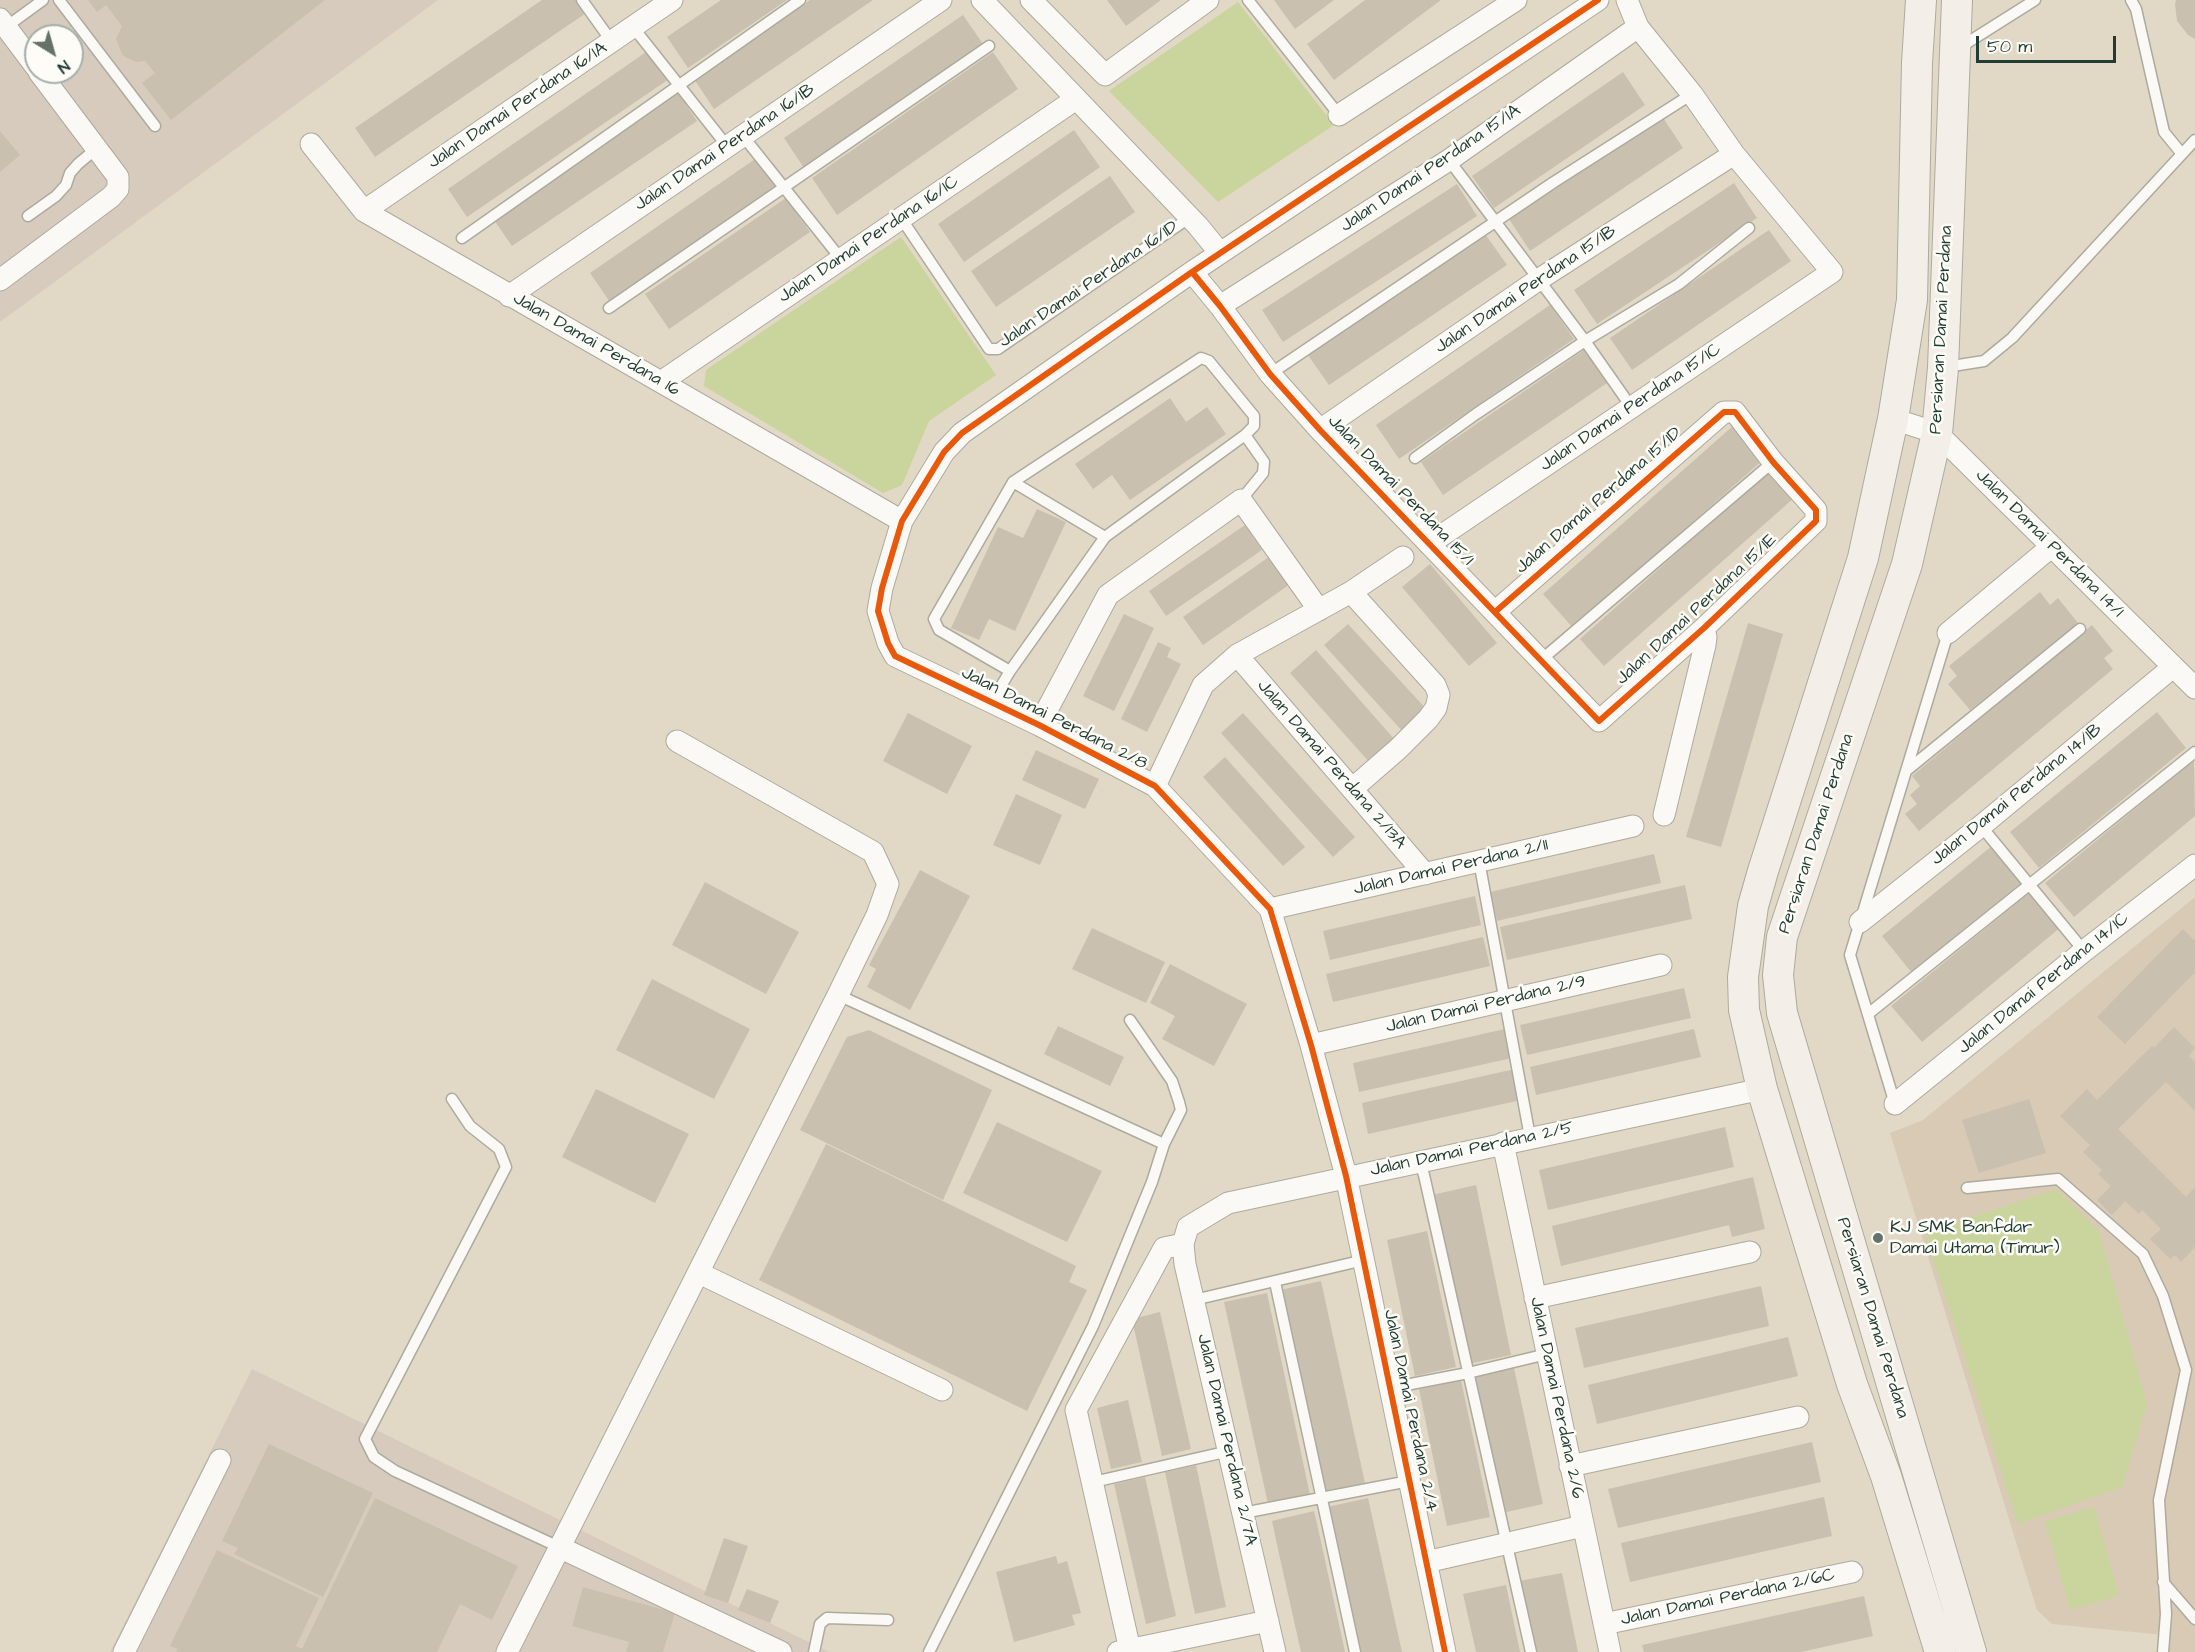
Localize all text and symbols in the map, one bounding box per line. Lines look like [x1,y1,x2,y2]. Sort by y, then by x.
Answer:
north arrow [24,24,84,84]
scale bar [1979,24,2118,62]
text: 50 m [1987,34,2032,59]
street label: Jalan Damai Perdana 16/1A [424,38,612,174]
text: N [53,55,74,79]
street label: Jalan Damai Perdana 16/1B [631,80,819,216]
street label: Jalan Damai Perdana 15/1A [1337,101,1525,237]
street label: Jalan Damai Perdana 16/1C [775,172,963,308]
street label: Jalan Damai Perdana 16/1D [995,217,1183,353]
street label: Jalan Damai Perdana 15/1B [1431,221,1621,359]
street label: Persiaran Damai Perdana [1926,225,1958,435]
street label: Jalan Damai Perdana 16 [509,288,683,402]
street label: Jalan Damai Perdana 15/1C [1536,339,1726,477]
street label: Jalan Damai Perdana 15/1 [1322,411,1478,571]
street label: Jalan Damai Perdana 15/1D [1512,423,1686,579]
street label: Jalan Damai Perdana 14/1 [1970,465,2128,623]
street label: Jalan Damai Perdana 15/1E [1612,530,1782,690]
street label: Jalan Damai Perdana 2/8 [957,663,1151,775]
street label: Jalan Damai Perdana 2/13A [1252,676,1410,854]
street label: Jalan Damai Perdana 14/1B [1927,719,2107,871]
street label: Persiaran Damai Perdana [1774,731,1860,937]
street label: Jalan Damai Perdana 2/11 [1352,835,1550,901]
street label: Jalan Damai Perdana 14/1C [1954,908,2134,1060]
street label: Jalan Damai Perdana 2/9 [1384,971,1588,1039]
street label: Jalan Damai Perdana 2/5 [1369,1118,1575,1182]
street label: Persiaran Damai Perdana [1831,1215,1913,1421]
place label: KJ SMK Banfdar Damai Utama (Timur) [1890,1217,2060,1260]
marker: KJ SMK Banfdar Damai Utama (Timur) [1871,1231,1885,1245]
street label: Jalan Damai Perdana 2/6 [1524,1295,1588,1501]
street label: Jalan Damai Perdana 2/4 [1378,1308,1442,1514]
street label: Jalan Damai Perdana 2/7A [1191,1332,1261,1548]
street label: Jalan Damai Perdana 2/6C [1619,1565,1837,1631]

